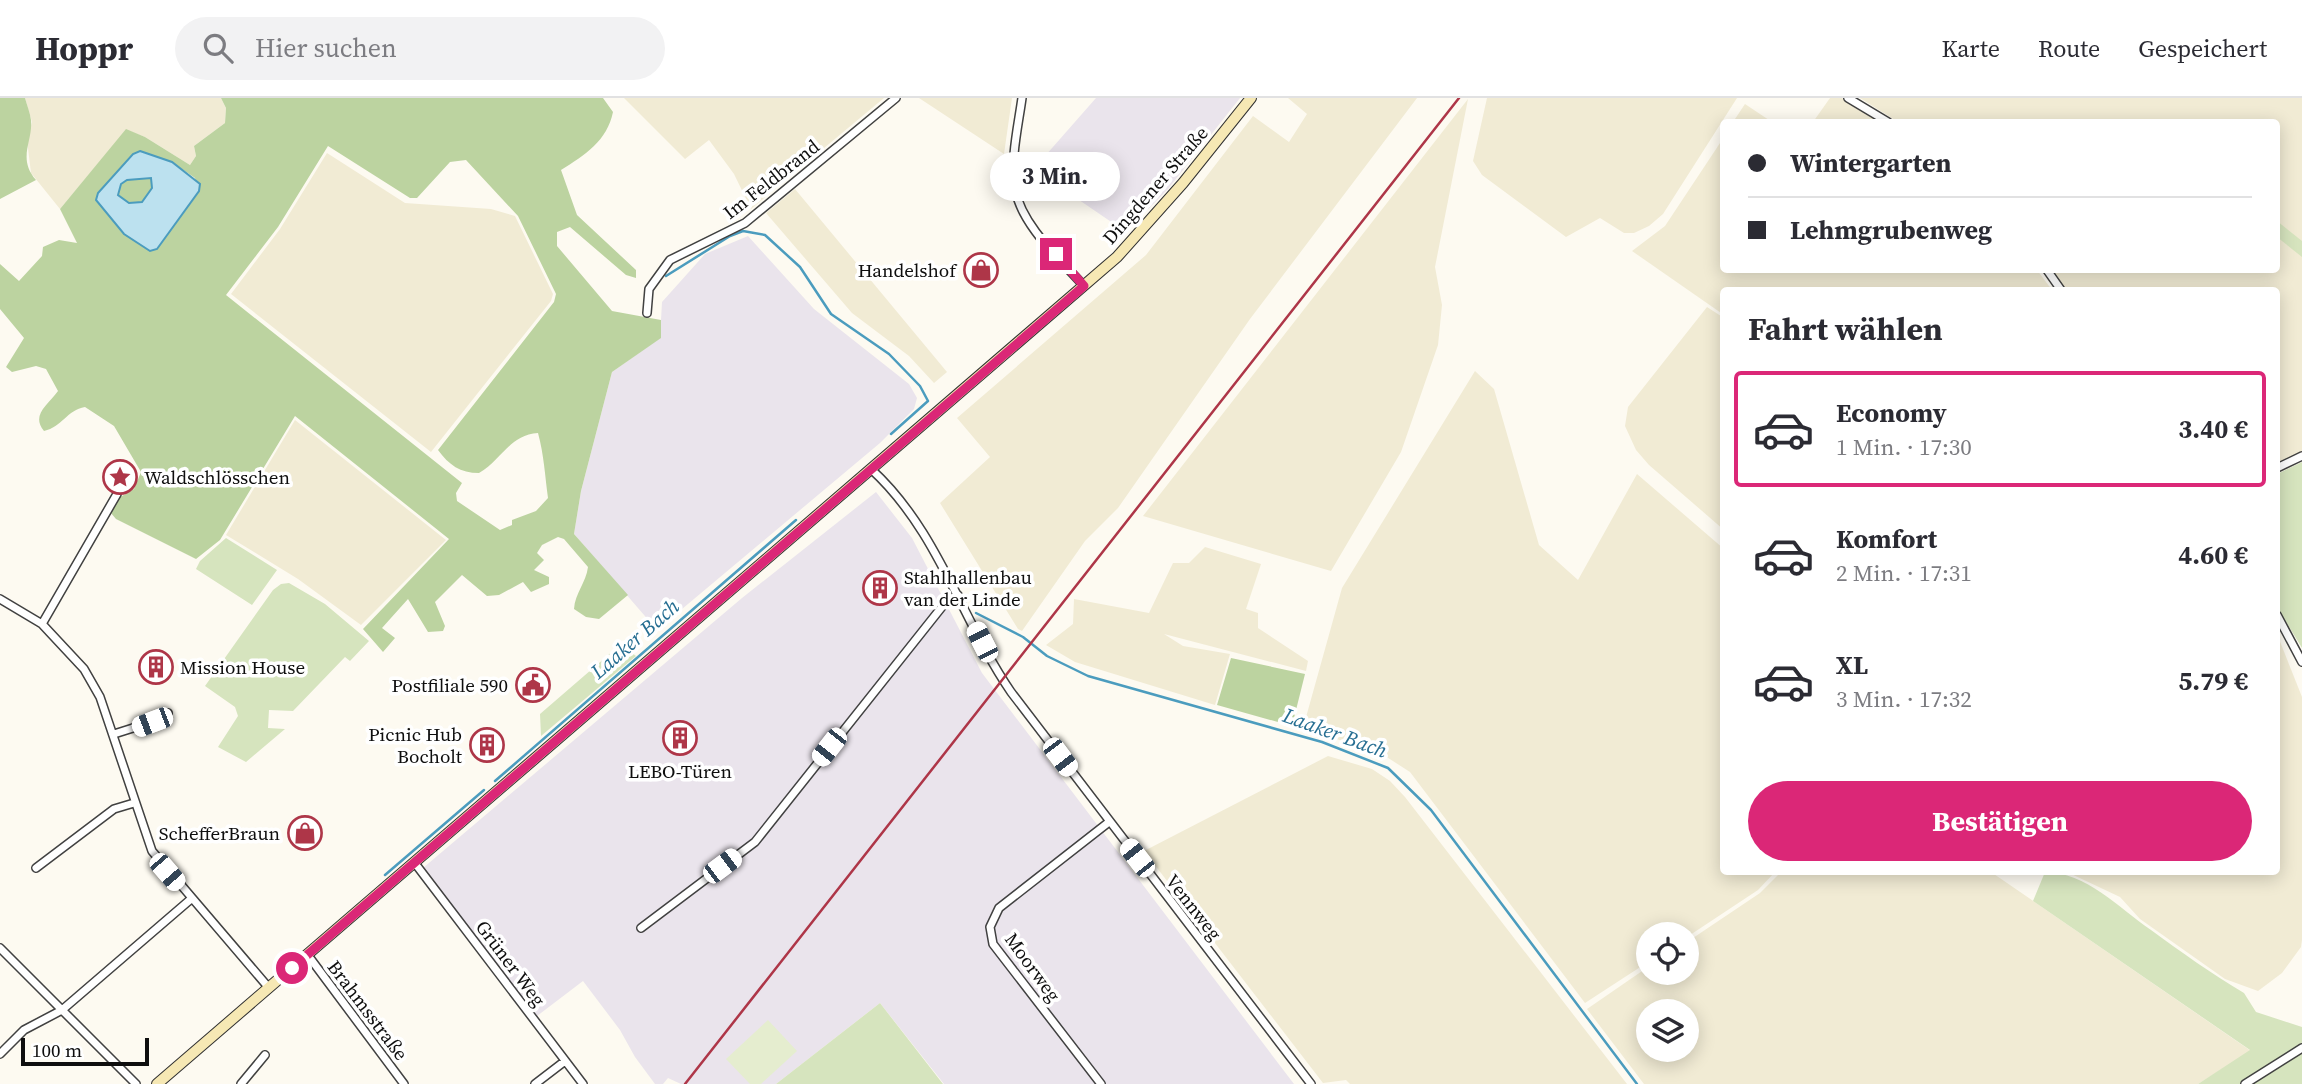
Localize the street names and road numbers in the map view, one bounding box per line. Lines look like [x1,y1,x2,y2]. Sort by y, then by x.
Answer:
street label: Dingdener Straße [1096,120,1214,250]
street label: Im Feldbrand [718,133,825,225]
street label: Vennweg [1160,869,1228,946]
street label: Grüner Weg [470,915,552,1012]
street label: Moorweg [999,927,1067,1007]
street label: Brahmsstraße [322,955,414,1065]

